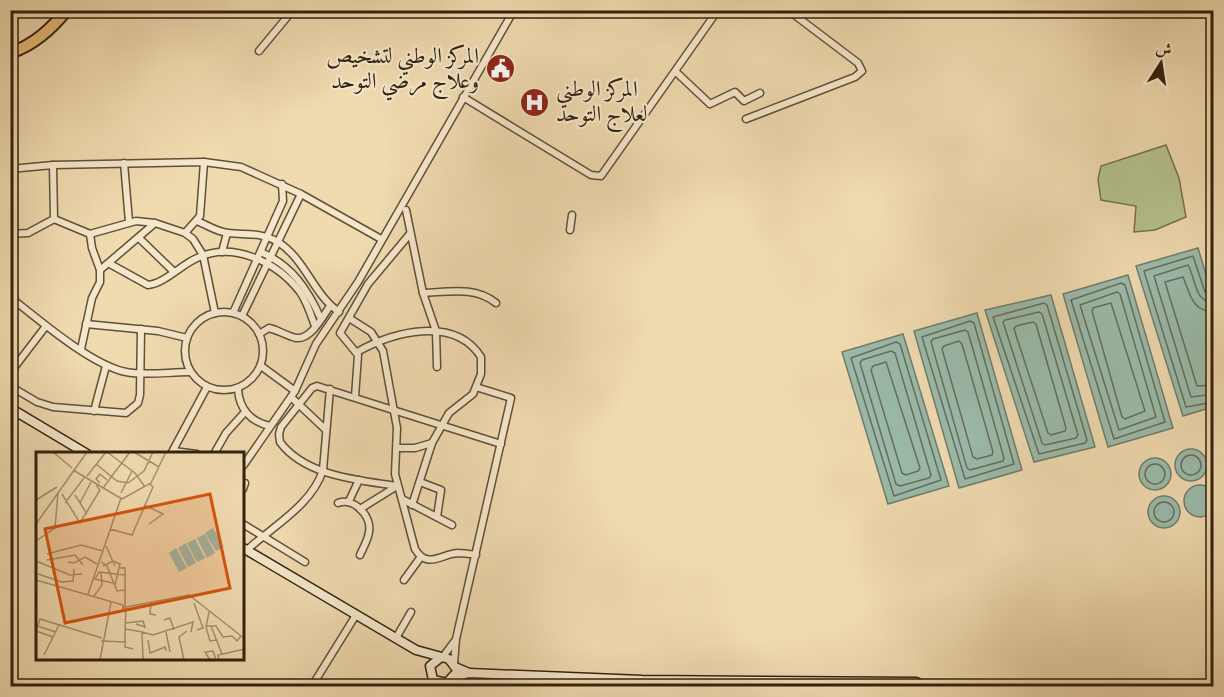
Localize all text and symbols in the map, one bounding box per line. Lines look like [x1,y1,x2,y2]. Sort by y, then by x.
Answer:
north arrow [1131,33,1191,93]
text: ش [1154,38,1174,61]
place label: المركز الوطني لتشخيص وعلاج مرضي التوحد [326,43,479,101]
public building icon: المركز الوطني لتشخيص وعلاج مرضي التوحد [484,53,516,85]
place label: المركز الوطني لعلاج التوحد [556,76,648,133]
hospital icon: المركز الوطني لعلاج التوحد [519,86,551,118]
inset map [36,452,244,661]

